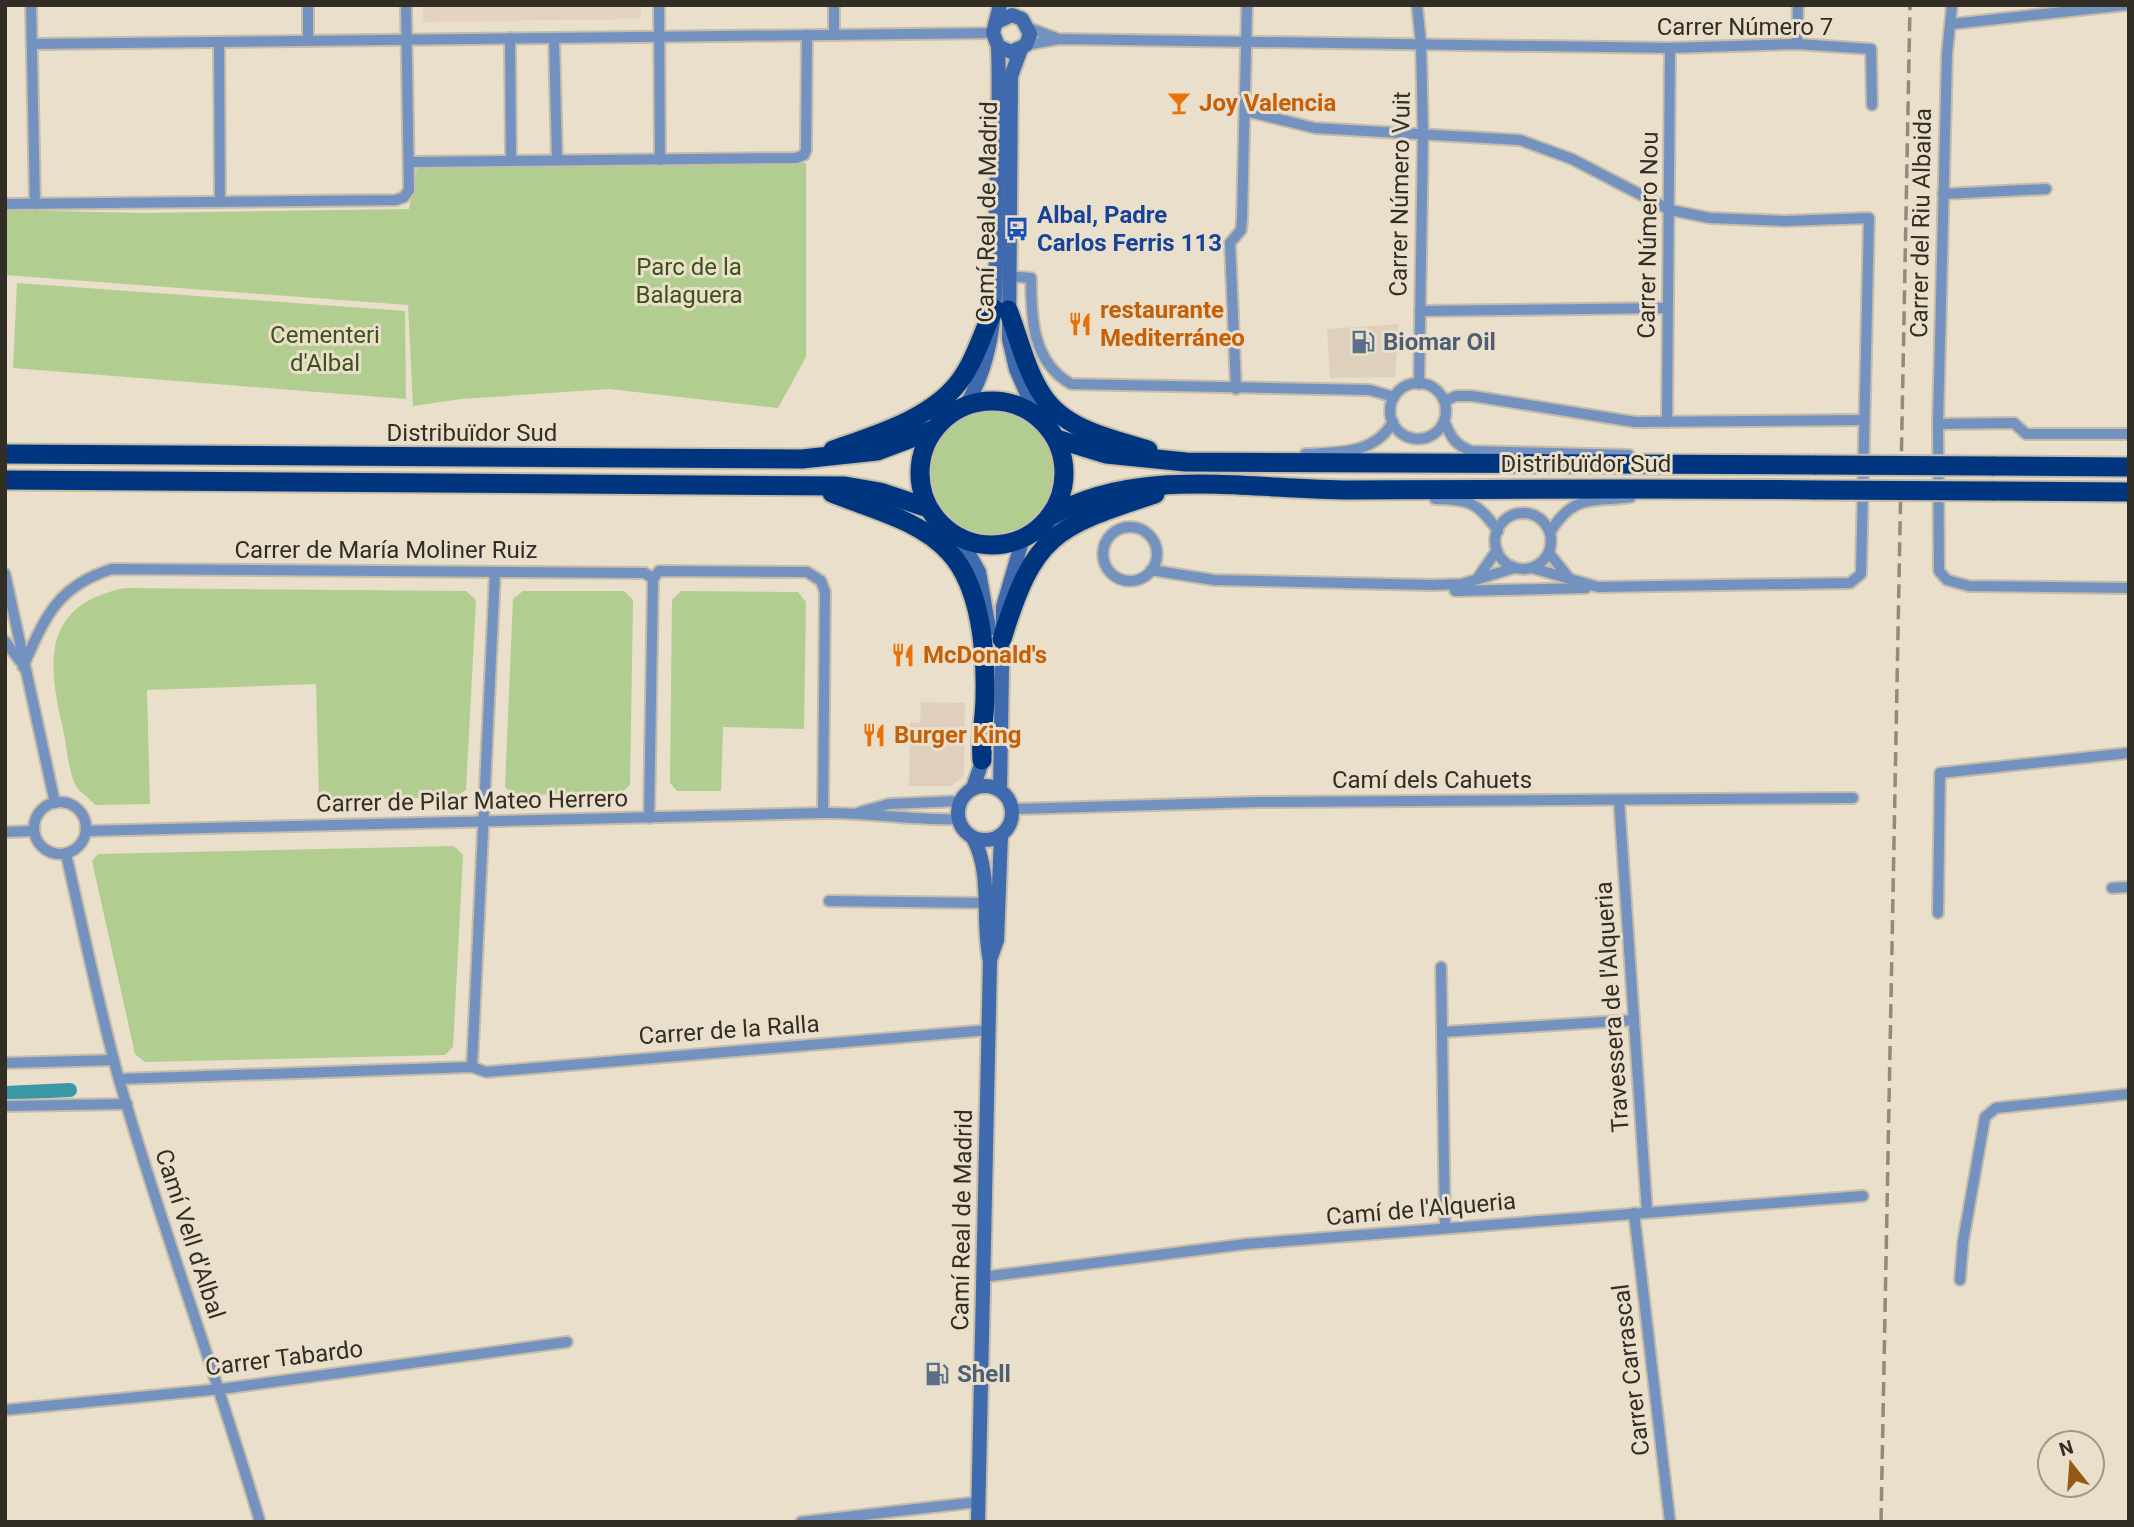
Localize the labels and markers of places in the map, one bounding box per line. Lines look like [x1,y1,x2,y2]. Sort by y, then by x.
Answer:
bar icon: Joy Valencia [1165,89,1193,117]
place label: Joy Valencia [1199,89,1336,117]
place label: Albal, Padre Carlos Ferris 113 [1037,201,1222,257]
bus stop icon: Albal, Padre Carlos Ferris 113 [1003,215,1031,243]
place label: restaurante Mediterráneo [1100,296,1245,352]
restaurant icon: restaurante Mediterráneo [1066,310,1094,338]
fuel station icon: Biomar Oil [1349,328,1377,356]
place label: Biomar Oil [1383,328,1496,356]
restaurant icon: McDonald's [889,641,917,669]
place label: McDonald's [923,641,1047,669]
restaurant icon: Burger King [860,721,888,749]
place label: Burger King [894,721,1022,749]
fuel station icon: Shell [923,1360,951,1388]
place label: Shell [957,1360,1011,1388]

